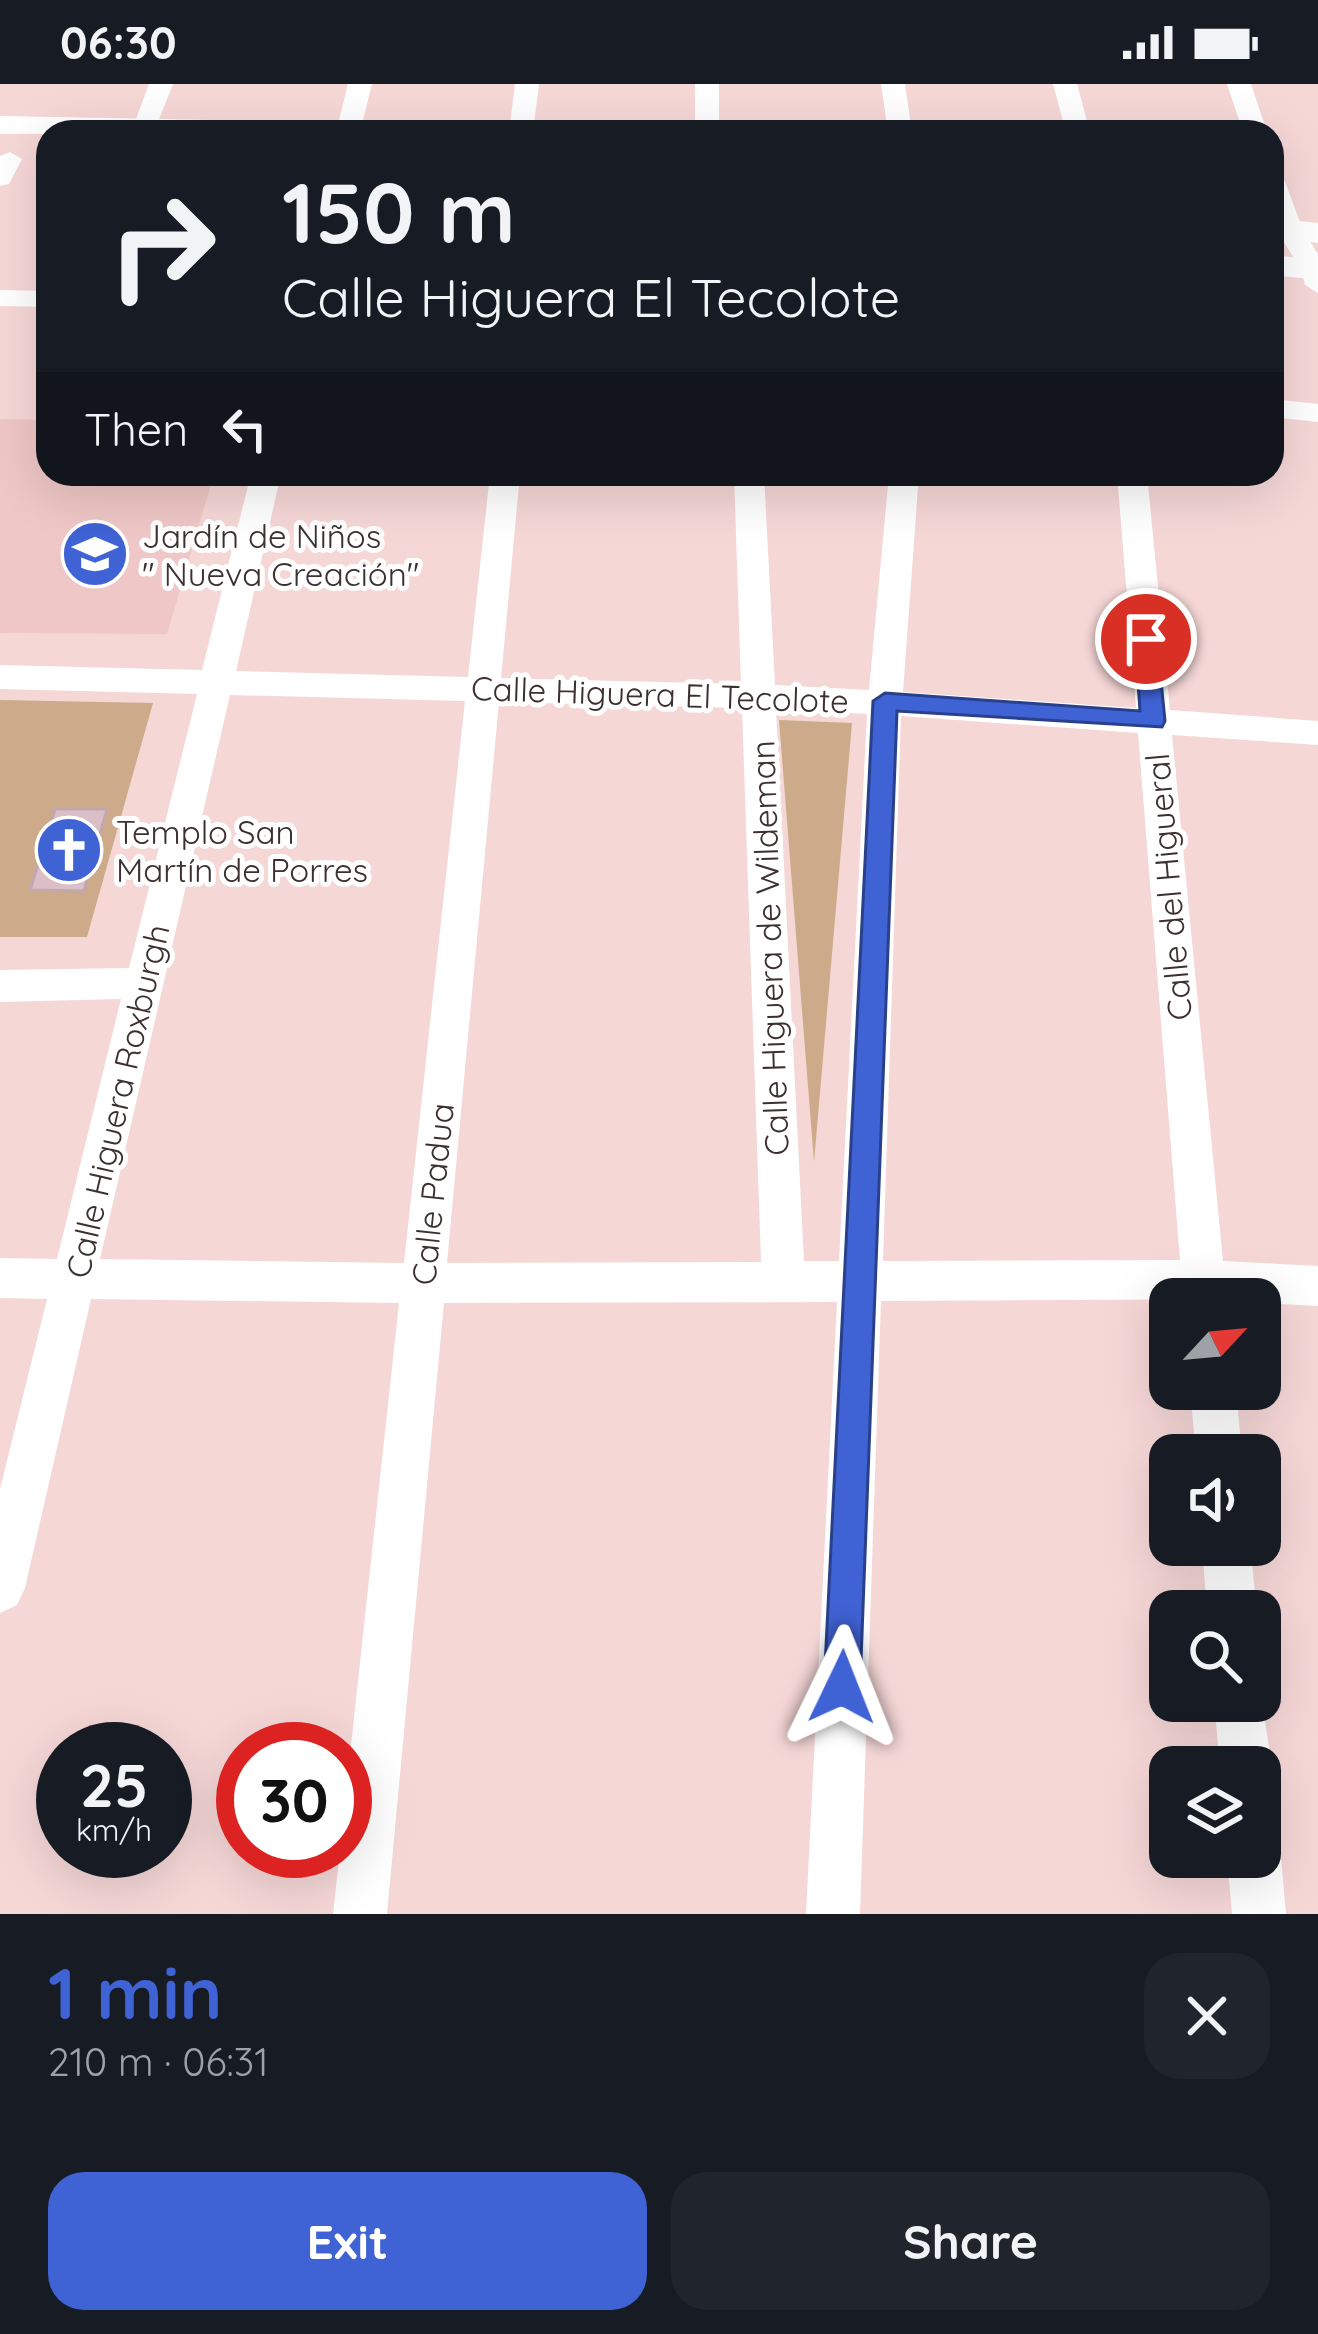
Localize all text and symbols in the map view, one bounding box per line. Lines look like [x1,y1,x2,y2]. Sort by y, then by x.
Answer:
text: 06:30 [60,14,177,70]
text: 150 m [282,159,516,264]
icon: right [84,168,240,324]
text: Calle Higuera El Tecolote [282,263,900,331]
icon: left [212,396,278,462]
text: Then [84,401,188,457]
place label: Jardín de Niños " Nueva Creación" [142,515,419,594]
school or university icon: Jardín de Niños " Nueva Creación" [60,519,130,589]
pin [1095,588,1197,690]
icon: arrive [1113,606,1179,672]
street label: Calle Higuera El Tecolote [471,667,849,721]
street label: Calle Higuera de Wildeman [741,740,797,1156]
street label: Calle del Higueral [1136,752,1200,1022]
place label: Templo San Martín de Porres [116,811,368,890]
church icon: Templo San Martín de Porres [34,815,104,885]
street label: Calle Higuera Roxburgh [56,920,178,1282]
street label: Calle Padua [402,1101,462,1287]
north arrow [1149,1278,1281,1410]
map controls [1149,1278,1281,1878]
button: sound [1149,1434,1281,1566]
button: search [1149,1590,1281,1722]
position arrow [779,1624,905,1750]
speed limit sign: 30 [216,1722,372,1878]
button: layers [1149,1746,1281,1878]
text: 25 [80,1747,148,1822]
text: km/h [76,1811,152,1849]
text: 1 min [48,1947,222,2037]
button: close [1144,1953,1270,2079]
text: 210 m · 06:31 [48,2037,269,2086]
button: Exit [48,2172,647,2310]
button: Share [671,2172,1270,2310]

